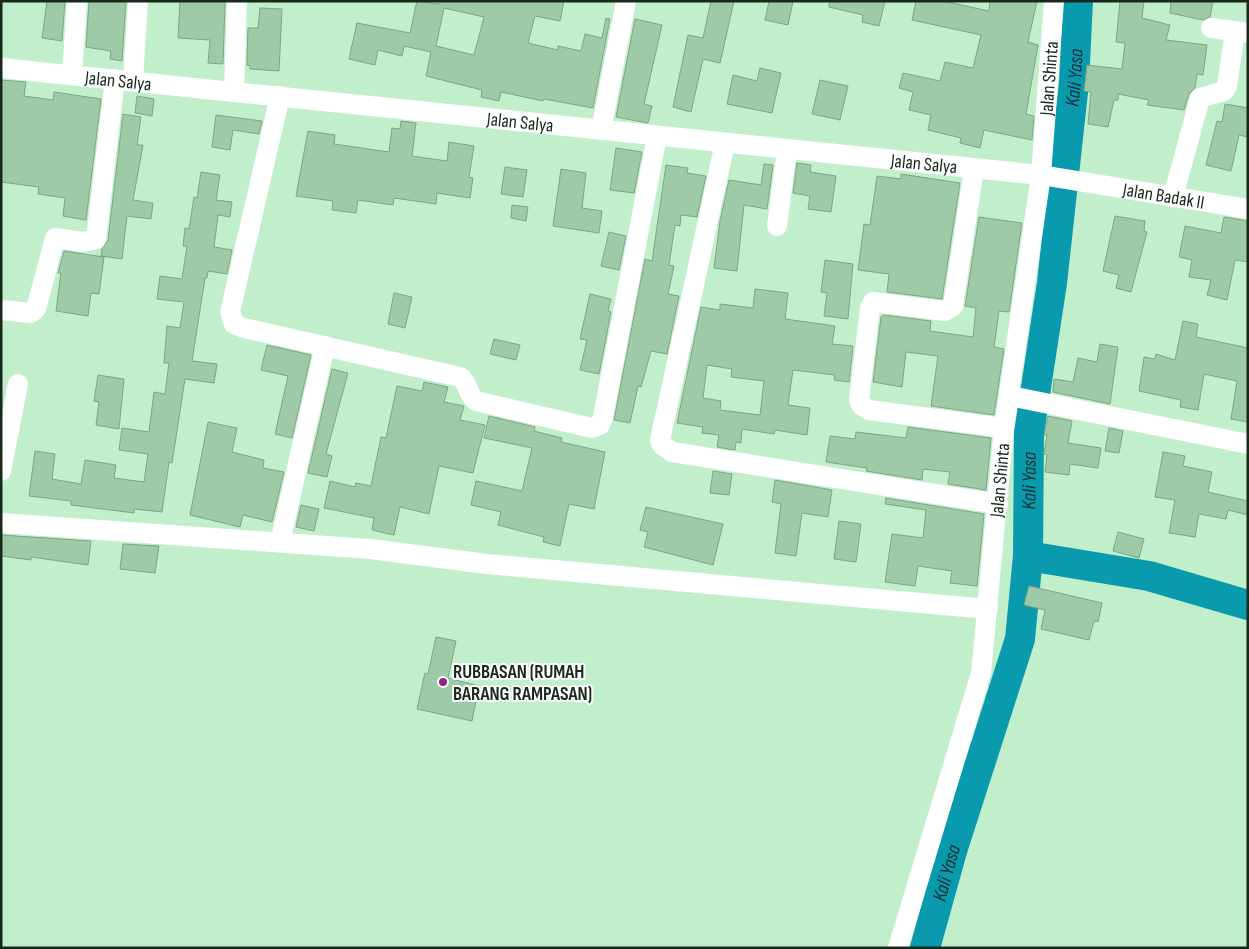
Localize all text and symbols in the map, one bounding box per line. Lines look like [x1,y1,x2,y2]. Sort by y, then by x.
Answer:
street label: Jalan Shinta [1035,40,1064,117]
water label: Kali Yasa [1060,48,1089,108]
street label: Jalan Salya [83,67,153,96]
street label: Jalan Salya [485,108,554,138]
street label: Jalan Salya [889,150,958,179]
street label: Jalan Badak II [1120,178,1206,215]
street label: Jalan Shinta [986,442,1016,519]
water label: Kali Yasa [1017,452,1042,510]
place label: RUBBASAN (RUMAH BARANG RAMPASAN) [453,661,592,706]
marker: RUBBASAN (RUMAH BARANG RAMPASAN) [437,676,449,688]
water label: Kali Yasa [928,842,966,904]

